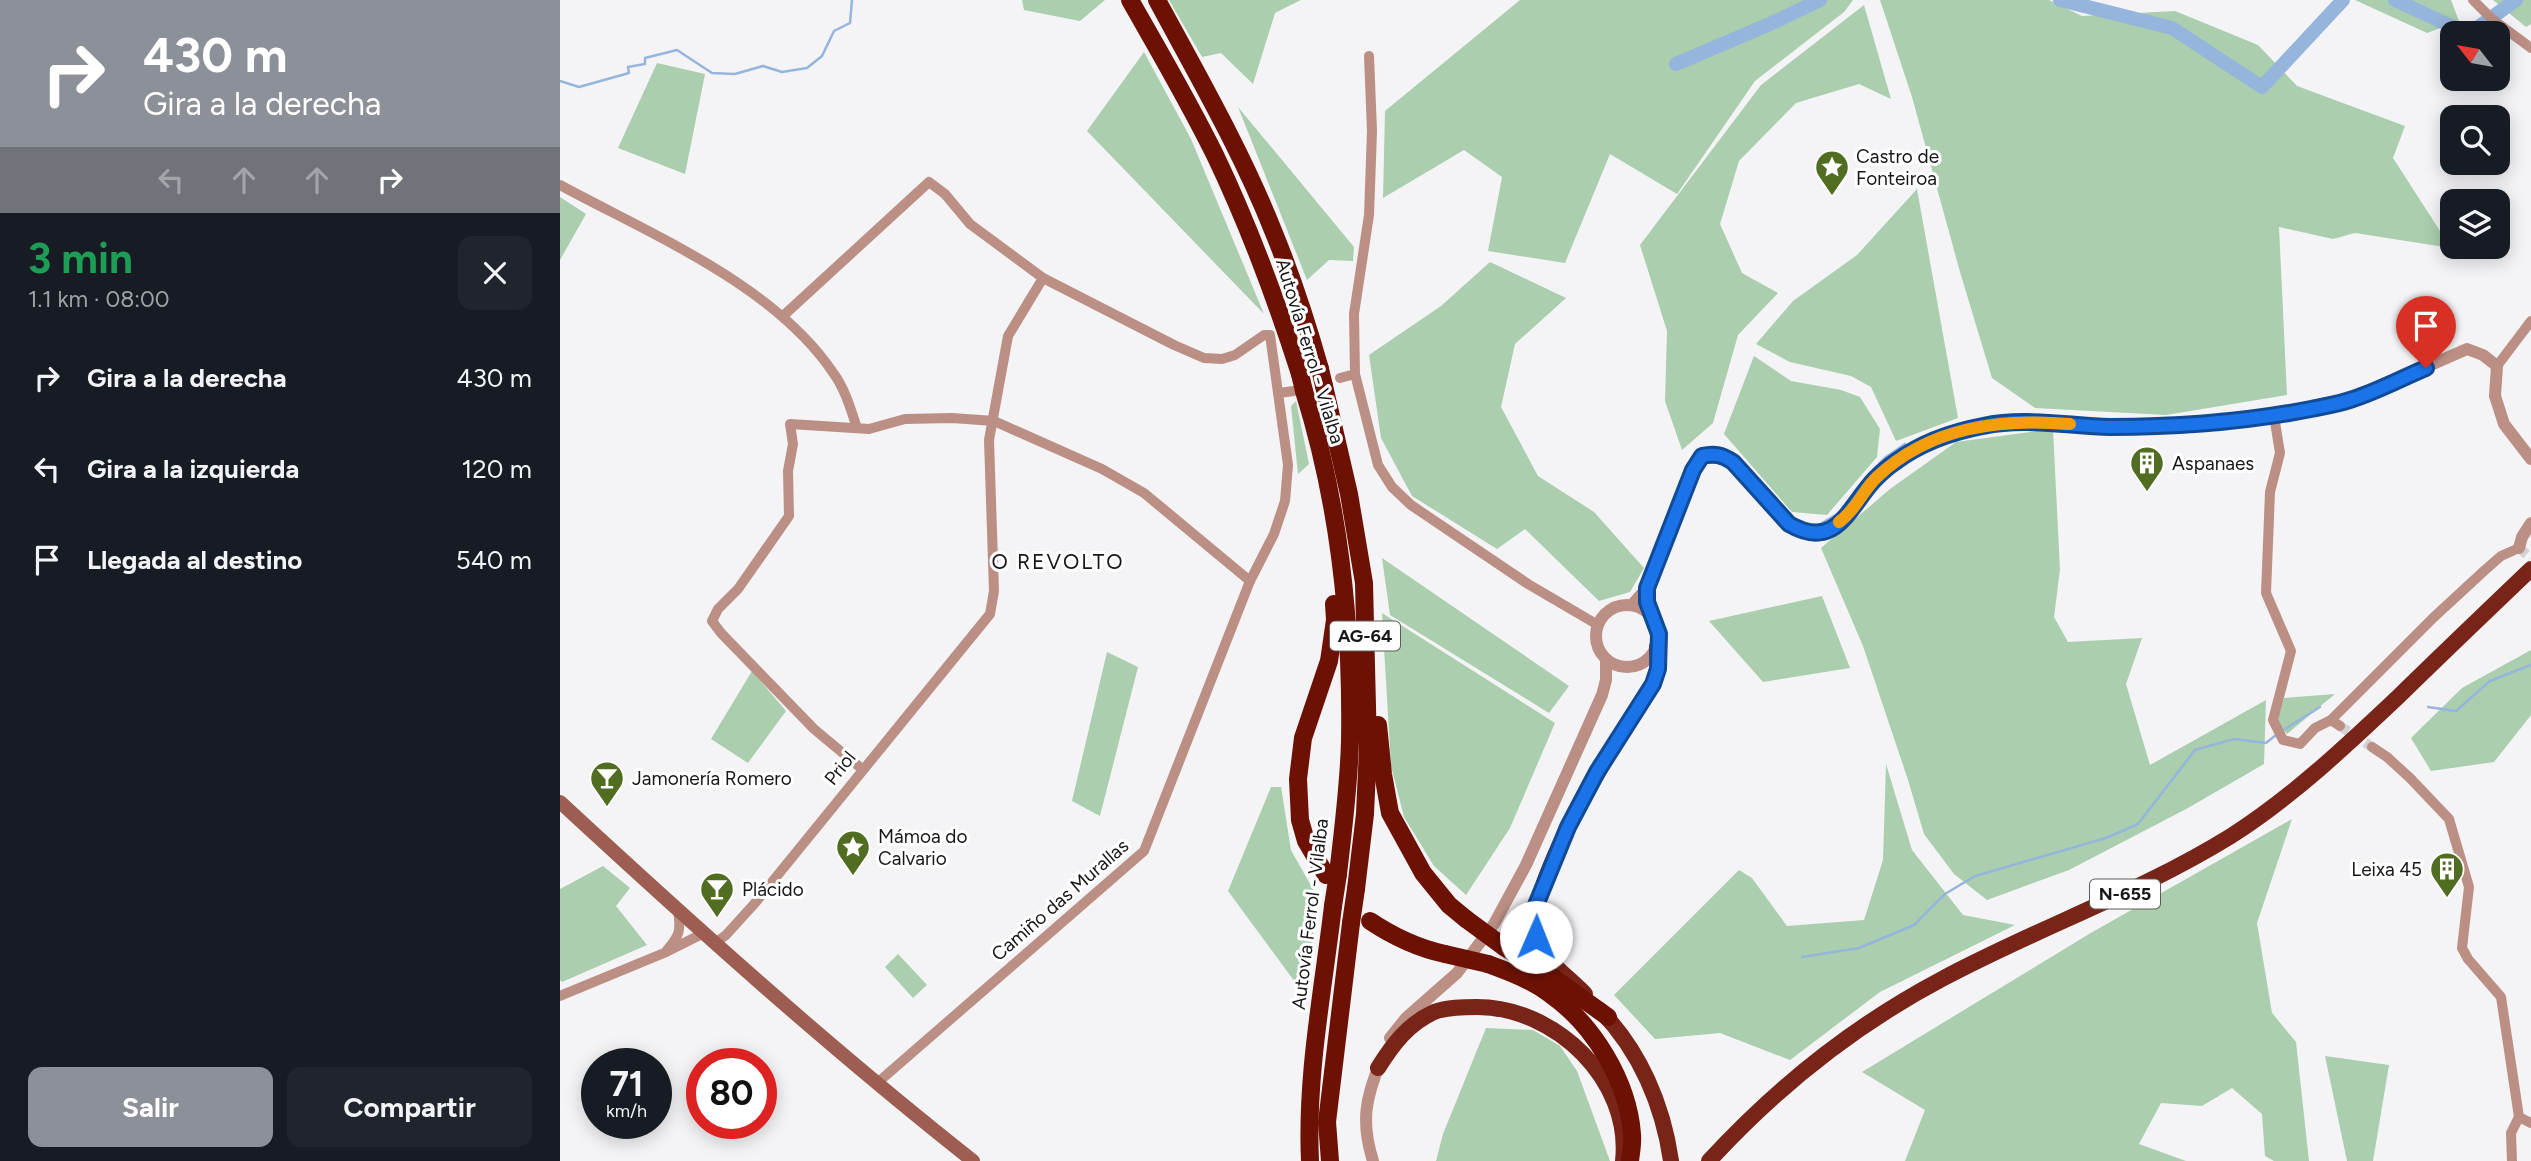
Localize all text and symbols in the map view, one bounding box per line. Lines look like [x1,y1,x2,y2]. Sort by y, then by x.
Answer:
north arrow [2440,21,2510,91]
map controls [2440,21,2510,259]
text: 430 m [143,25,287,84]
icon: right [28,28,119,119]
text: Gira a la derecha [143,85,381,123]
button: search [2440,105,2510,175]
place label: Castro de Fonteiroa [1856,145,1939,190]
place icon: Castro de Fonteiroa [1813,148,1851,197]
icon: left [152,161,190,199]
icon: ahead [225,161,263,199]
icon: ahead [298,161,336,199]
icon: right [371,161,409,199]
button: layers [2440,189,2510,259]
text: 3 min [28,233,133,284]
button: close [458,236,532,310]
street label: Autovía Ferrol - Vilalba [1271,256,1349,446]
text: 1.1 km · 08:00 [28,285,170,313]
pin [2396,296,2456,368]
icon: arrive [2407,307,2445,345]
icon: right [28,359,66,397]
text: Gira a la derecha [87,362,287,394]
text: 430 m [456,362,532,394]
building icon: Aspanaes [2128,444,2166,493]
icon: left [28,450,66,488]
place label: Aspanaes [2172,452,2254,475]
text: Gira a la izquierda [87,453,299,485]
text: 120 m [462,453,532,485]
icon: arrive [28,541,66,579]
text: Llegada al destino [87,544,302,576]
text: 540 m [456,544,532,576]
district label: O REVOLTO [991,549,1125,574]
road number: AG-64 [1330,622,1400,650]
street label: Priol [819,746,861,790]
bar icon: Jamonería Romero [588,759,626,808]
place label: Jamonería Romero [632,767,792,790]
street label: Autovía Ferrol - Vilalba [1287,817,1333,1011]
place label: Mámoa do Calvario [878,825,967,870]
place icon: Mámoa do Calvario [834,828,872,877]
street label: Camiño das Murallas [987,834,1133,966]
building icon: Leixa 45 [2428,850,2466,899]
place label: Leixa 45 [2351,858,2422,881]
bar icon: Plácido [698,870,736,919]
place label: Plácido [742,878,804,901]
road number: N-655 [2090,880,2160,908]
position arrow [1499,900,1573,974]
speed limit sign: 80 [686,1048,777,1139]
text: 71 [609,1063,644,1105]
button: Salir [28,1067,273,1147]
button: Compartir [287,1067,532,1147]
text: km/h [606,1100,647,1122]

